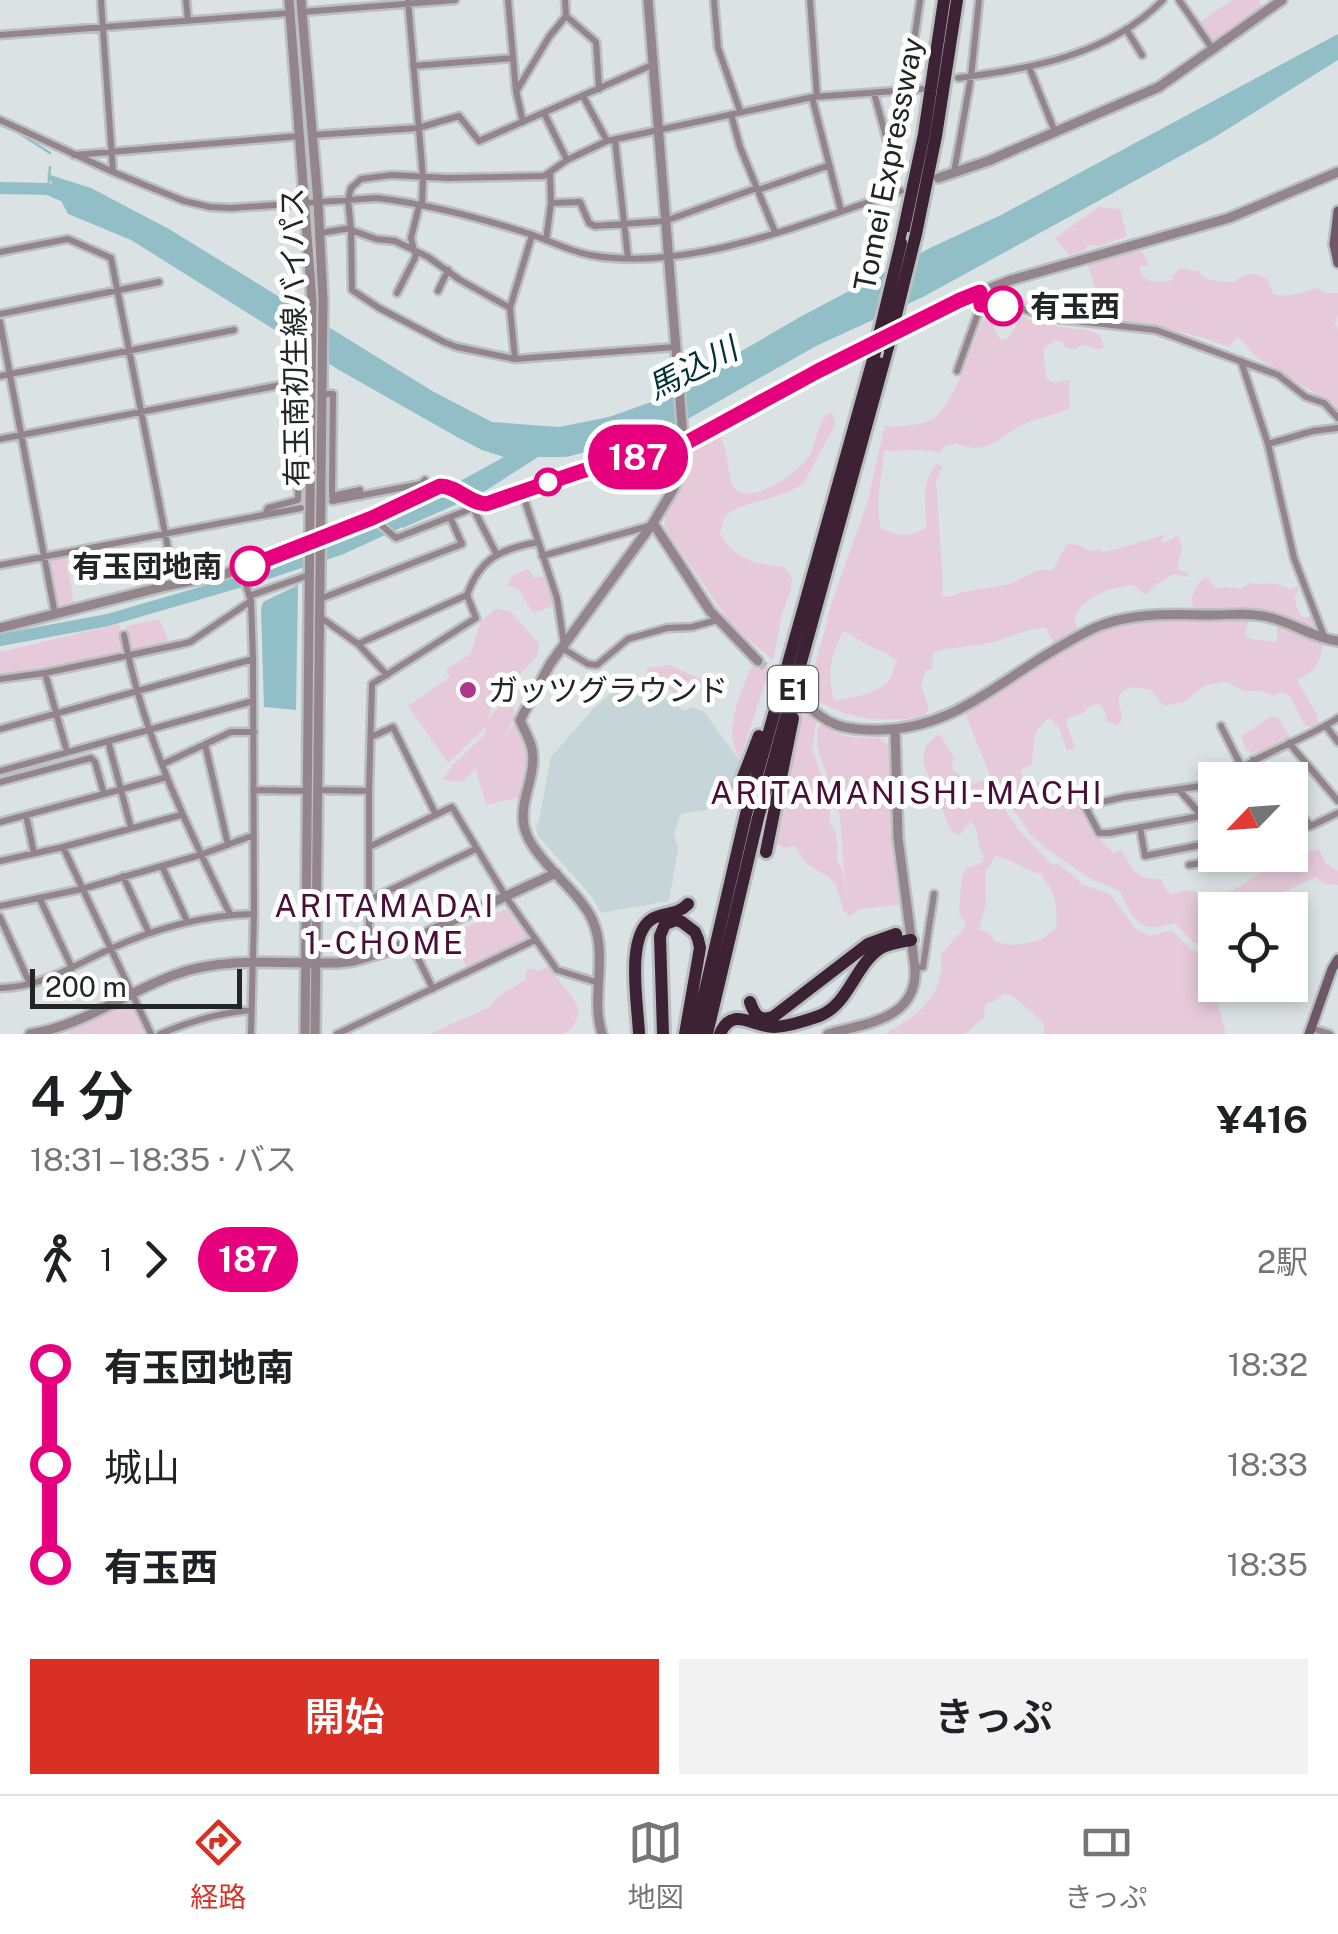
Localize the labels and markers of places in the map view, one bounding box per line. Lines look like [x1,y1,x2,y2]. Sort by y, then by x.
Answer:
marker: 有玉西 [984,287,1022,325]
place label: 有玉西 [1030,288,1120,324]
unlabelled marker [535,469,561,495]
marker: 有玉団地南 [231,547,269,585]
place label: 有玉団地南 [72,548,222,584]
place label: ガッツグラウンド [488,672,728,708]
marker: ガッツグラウンド [457,679,479,701]

